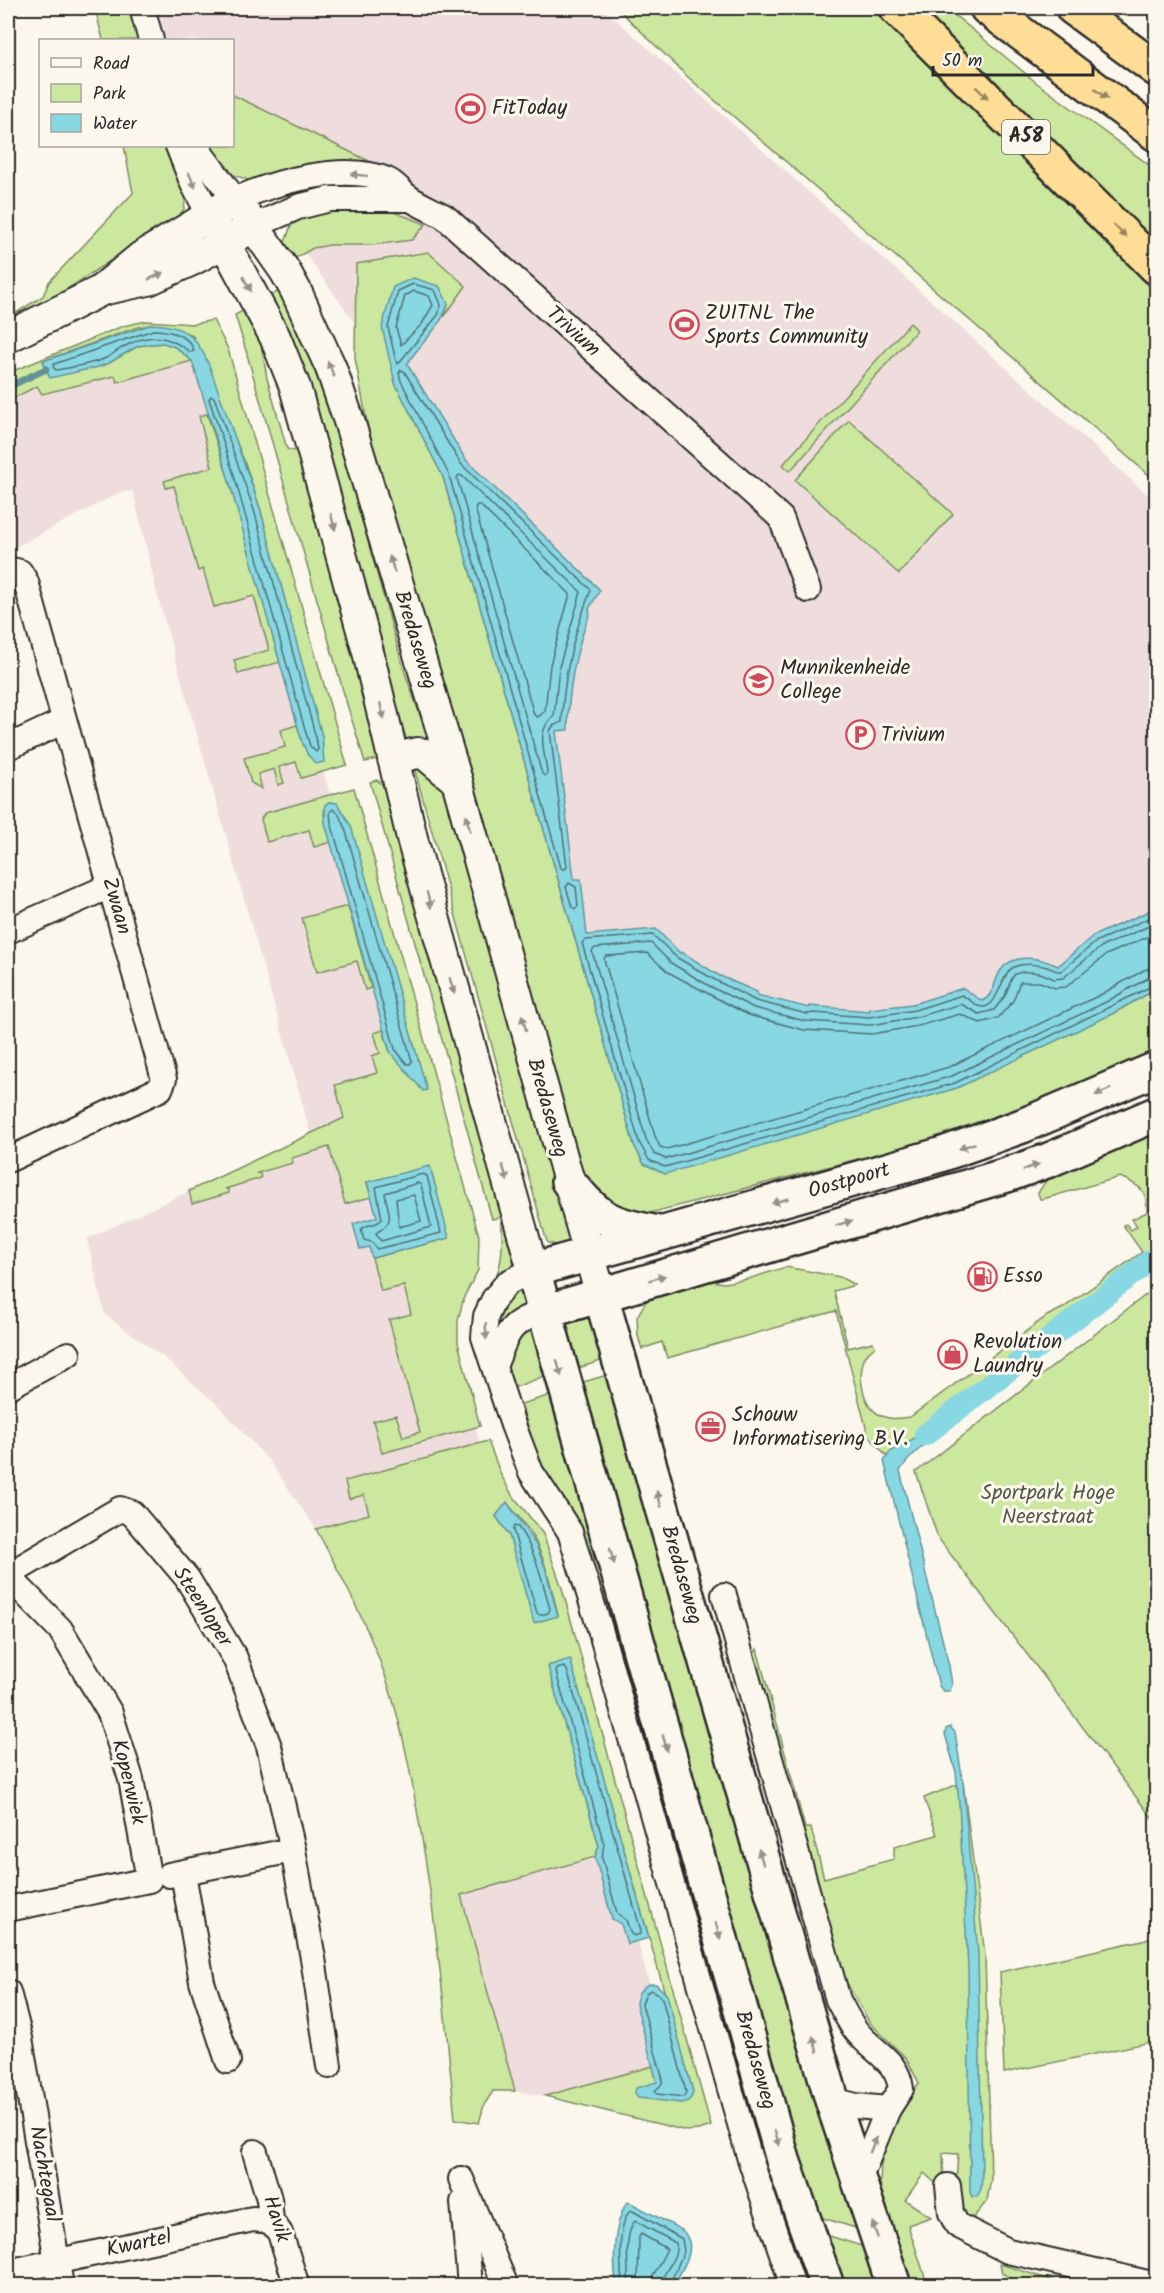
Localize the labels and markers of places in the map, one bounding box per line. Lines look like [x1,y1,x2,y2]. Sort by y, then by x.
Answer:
sports icon: FitToday [455,92,487,124]
place label: FitToday [492,92,567,125]
place label: ZUITNL The Sports Community [705,297,868,354]
sports icon: ZUITNL The Sports Community [668,309,700,341]
place label: Munnikenheide College [780,652,911,709]
school or university icon: Munnikenheide College [743,664,775,696]
parking icon: Trivium [844,719,876,751]
place label: Trivium [881,719,945,752]
fuel station icon: Esso [966,1260,998,1292]
place label: Esso [1003,1260,1043,1293]
place label: Revolution Laundry [973,1326,1062,1383]
shop icon: Revolution Laundry [936,1338,968,1370]
place label: Schouw Informatisering B.V. [732,1399,908,1456]
office icon: Schouw Informatisering B.V. [695,1411,727,1443]

